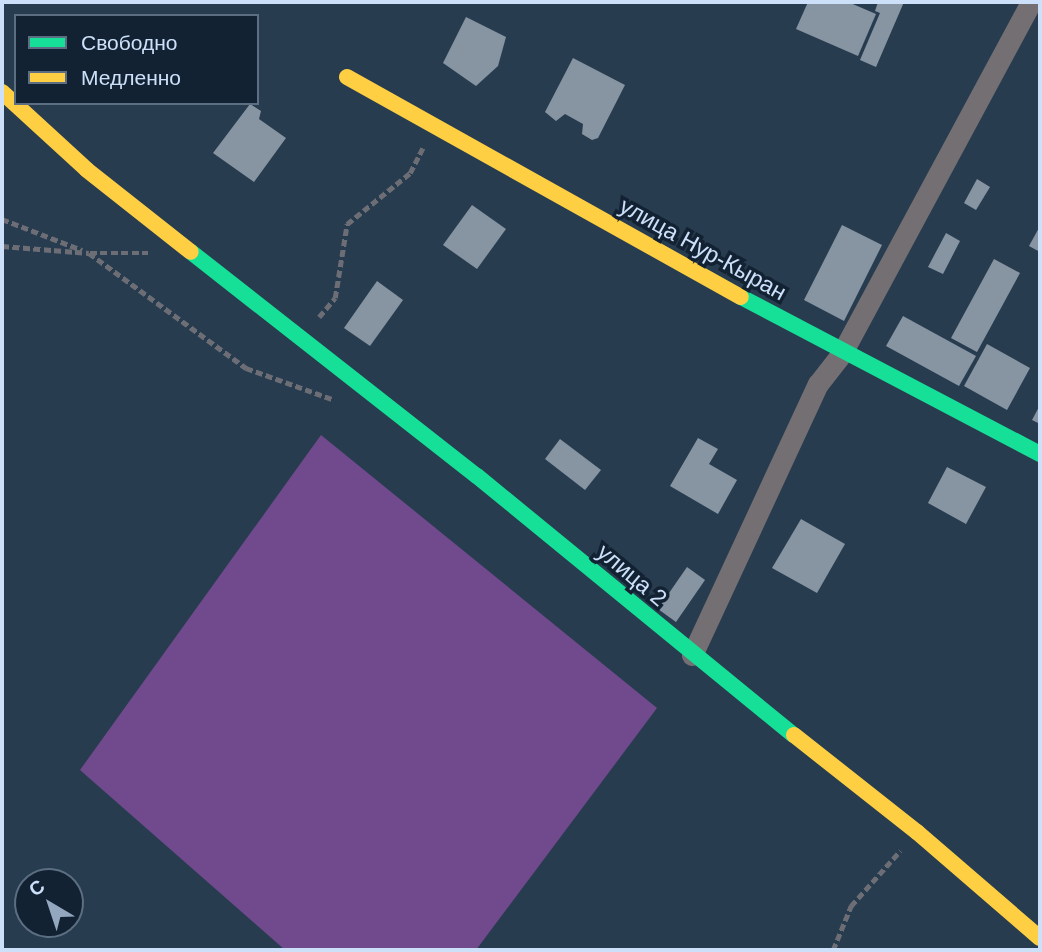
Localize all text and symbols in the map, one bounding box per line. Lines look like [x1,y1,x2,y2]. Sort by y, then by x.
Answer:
legend [14,14,259,105]
text: Свободно [81,31,178,54]
text: Медленно [81,66,181,89]
street label: улица Нур-Кыран [615,192,791,306]
street label: улица 2 [592,538,672,612]
north arrow [14,868,84,938]
text: С [25,875,49,900]

